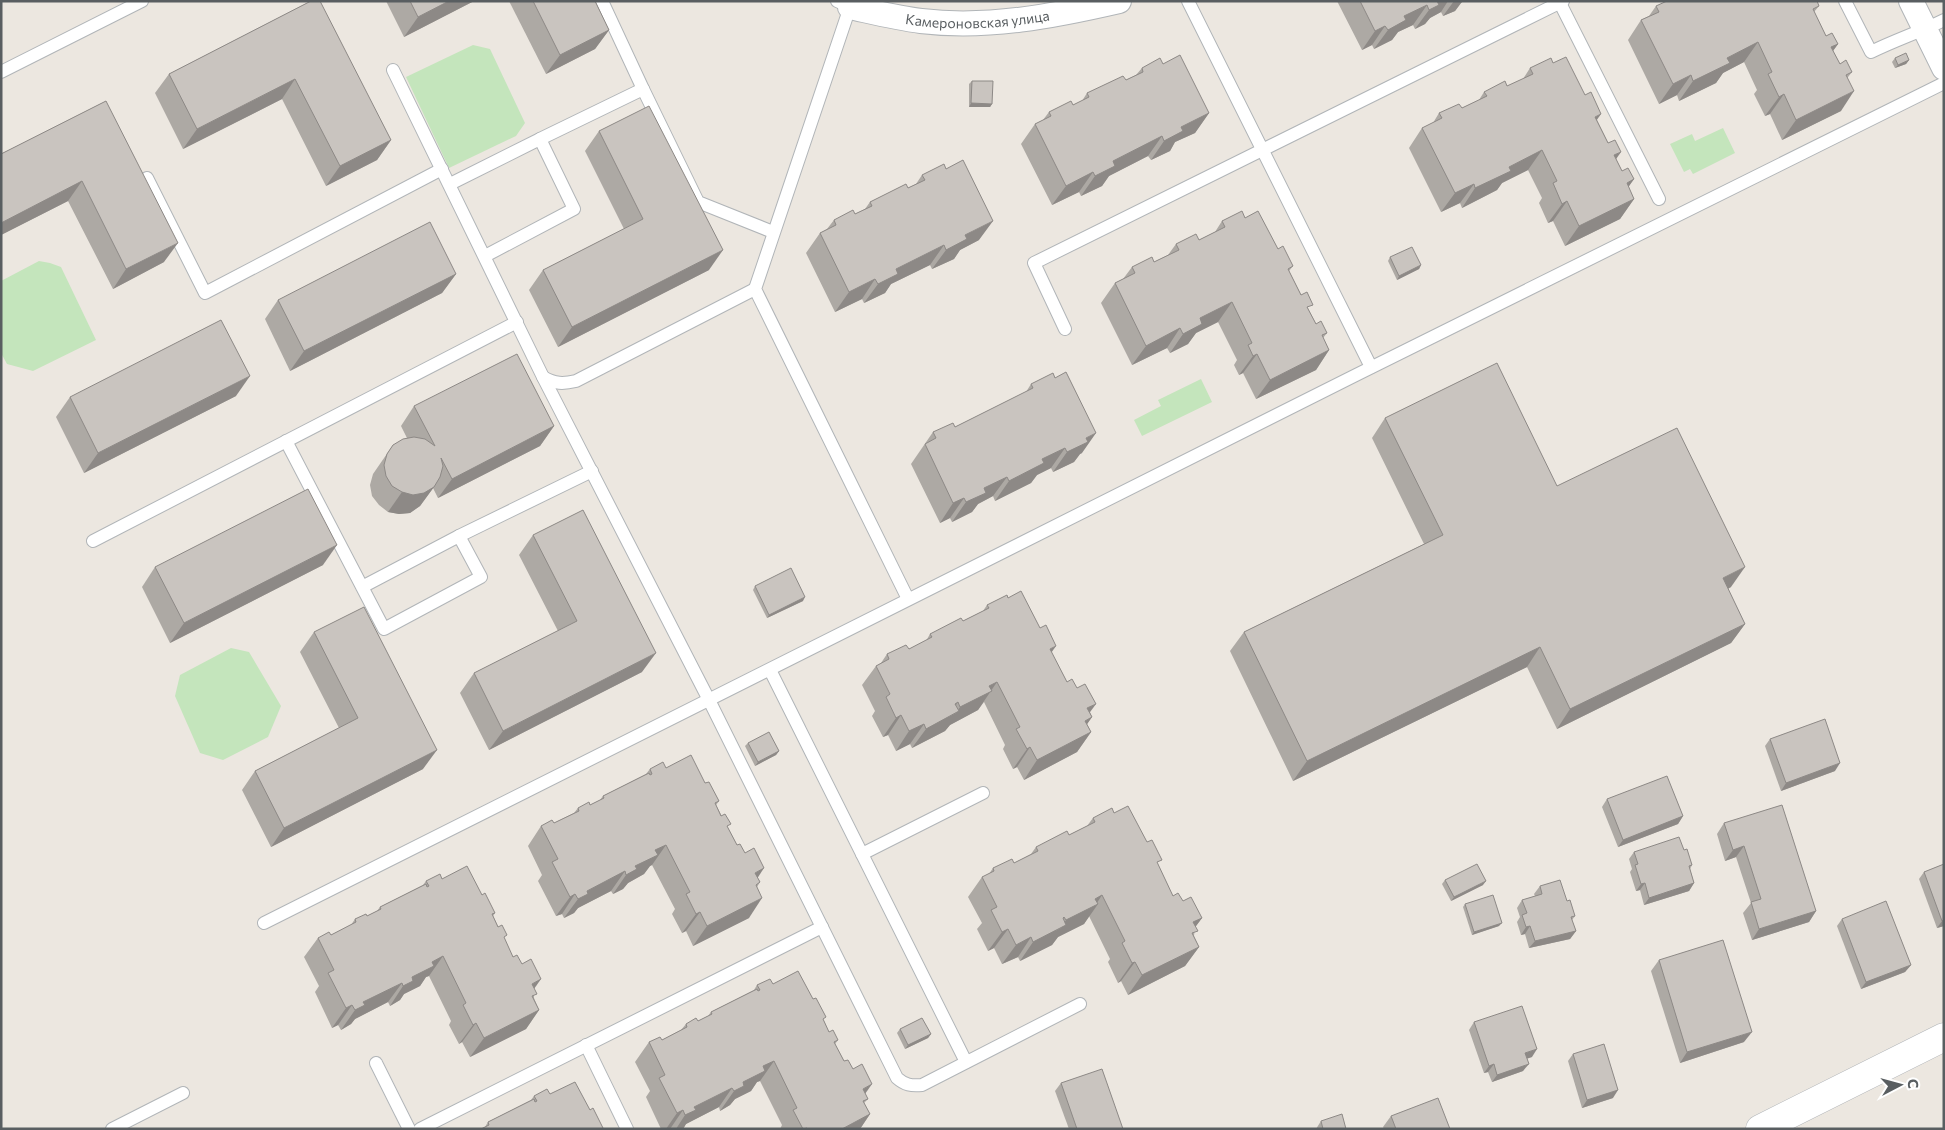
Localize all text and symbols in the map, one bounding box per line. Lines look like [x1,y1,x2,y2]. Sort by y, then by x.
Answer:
street label: Камероновская улица [904,7,1051,31]
north arrow [1875,1060,1925,1110]
text: С [1904,1078,1922,1089]

